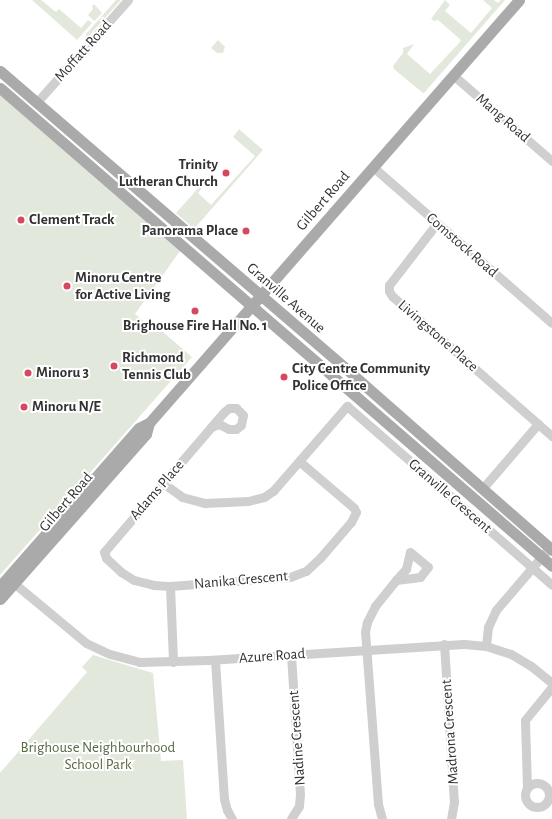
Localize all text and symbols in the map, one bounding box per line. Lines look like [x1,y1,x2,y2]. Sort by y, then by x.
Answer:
street label: Moffatt Road [51,17,115,85]
street label: Mang Road [472,90,534,146]
place label: Trinity Lutheran Church [119,155,218,190]
marker: Trinity Lutheran Church [221,168,231,178]
street label: Gilbert Road [292,168,354,234]
street label: Comstock Road [422,209,502,281]
place label: Clement Track [29,211,114,229]
marker: Clement Track [16,215,26,225]
place label: Panorama Place [142,222,238,240]
marker: Panorama Place [241,226,251,236]
street label: Granville Avenue [243,259,329,337]
place label: Minoru Centre for Active Living [75,268,170,303]
marker: Minoru Centre for Active Living [62,281,72,291]
street label: Livingstone Place [394,296,482,376]
marker: Brighouse Fire Hall No. 1 [190,306,200,316]
place label: Brighouse Fire Hall No. 1 [123,317,267,335]
place label: Richmond Tennis Club [122,348,191,383]
place label: City Centre Community Police Office [292,359,430,394]
marker: Richmond Tennis Club [109,361,119,371]
place label: Minoru 3 [36,364,89,382]
marker: Minoru 3 [23,368,33,378]
marker: City Centre Community Police Office [279,372,289,382]
place label: Minoru N/E [32,398,101,416]
marker: Minoru N/E [19,402,29,412]
street label: Granville Crescent [405,455,495,537]
street label: Adams Place [126,456,188,524]
street label: Gilbert Road [35,469,97,535]
street label: Nanika Crescent [193,567,289,593]
street label: Azure Road [238,645,306,667]
street label: Madrona Crescent [437,679,463,785]
street label: Nadine Crescent [285,690,309,786]
park label: Brighouse Neighbourhood School Park [21,738,175,773]

